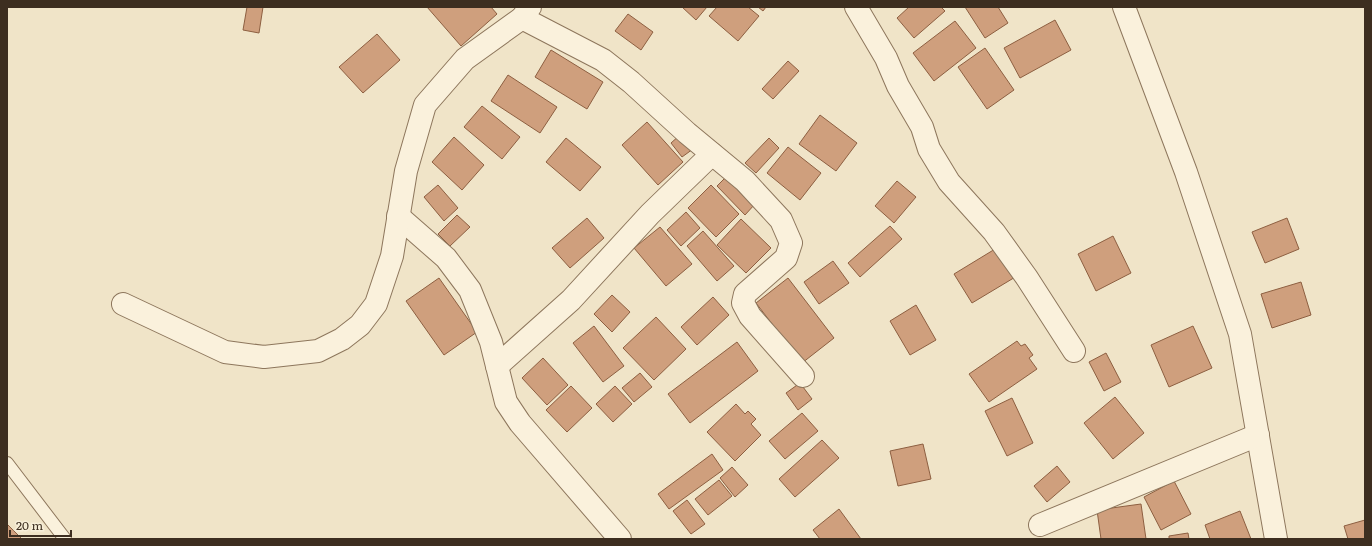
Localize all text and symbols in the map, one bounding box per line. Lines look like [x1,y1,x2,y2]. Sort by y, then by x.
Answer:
scale bar [10,512,71,538]
text: 20 m [16,516,43,534]

